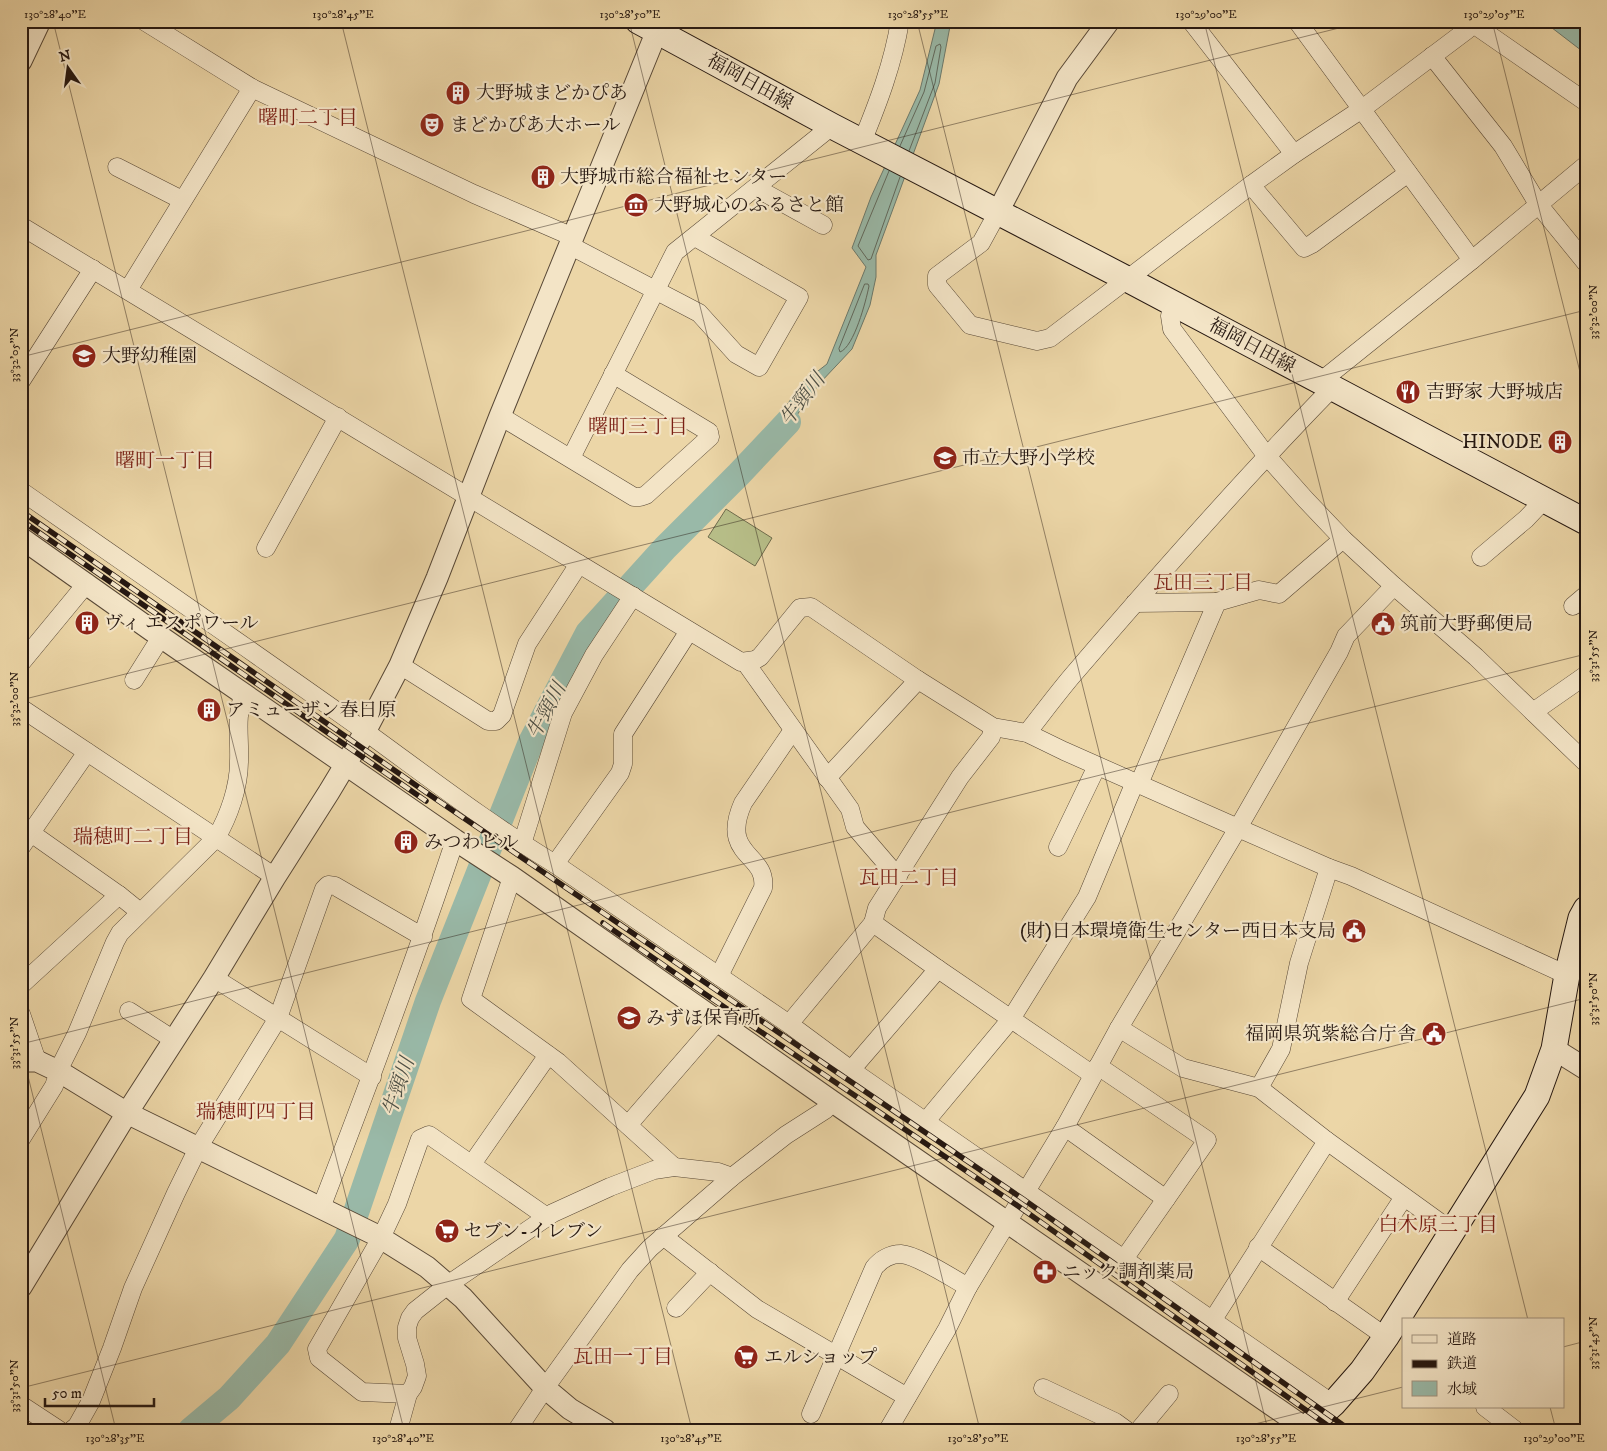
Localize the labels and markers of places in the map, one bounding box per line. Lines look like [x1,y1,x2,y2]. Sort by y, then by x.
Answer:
building icon: 大野城まどかぴあ [445,80,471,106]
place label: 大野城まどかぴあ [476,82,628,105]
theatre icon: まどかぴあ大ホール [419,112,445,138]
place label: まどかぴあ大ホール [450,114,621,137]
building icon: 大野城市総合福祉センター [530,164,556,190]
place label: 大野城市総合福祉センター [560,166,787,189]
museum icon: 大野城心のふるさと館 [623,192,649,218]
place label: 大野城心のふるさと館 [654,194,844,217]
school or university icon: 大野幼稚園 [71,343,97,369]
place label: 大野幼稚園 [102,345,197,368]
restaurant icon: 吉野家 大野城店 [1395,379,1421,405]
place label: 吉野家 大野城店 [1426,381,1563,404]
building icon: HINODE [1547,429,1573,455]
place label: HINODE [1462,431,1542,454]
school or university icon: 市立大野小学校 [932,445,958,471]
place label: 市立大野小学校 [962,447,1095,470]
building icon: ヴィ エスポワール [74,610,100,636]
public building icon: 筑前大野郵便局 [1370,611,1396,637]
place label: ヴィ エスポワール [104,612,259,635]
place label: 筑前大野郵便局 [1400,613,1533,636]
building icon: アミューザン春日原 [196,697,222,723]
place label: アミューザン春日原 [226,699,396,722]
building icon: みつわビル [393,829,419,855]
place label: みつわビル [424,831,519,854]
public building icon: (財)日本環境衛生センター西日本支局 [1341,918,1367,944]
place label: (財)日本環境衛生センター西日本支局 [1020,920,1336,943]
school or university icon: みずほ保育所 [616,1005,642,1031]
place label: みずほ保育所 [646,1007,760,1030]
public building icon: 福岡県筑紫総合庁舎 [1421,1021,1447,1047]
place label: 福岡県筑紫総合庁舎 [1245,1023,1416,1046]
supermarket icon: セブン-イレブン [434,1218,460,1244]
place label: セブン-イレブン [464,1220,603,1243]
pharmacy icon: ニック調剤薬局 [1032,1259,1058,1285]
place label: ニック調剤薬局 [1062,1261,1194,1284]
supermarket icon: エルショップ [733,1344,759,1370]
place label: エルショップ [764,1346,877,1369]

